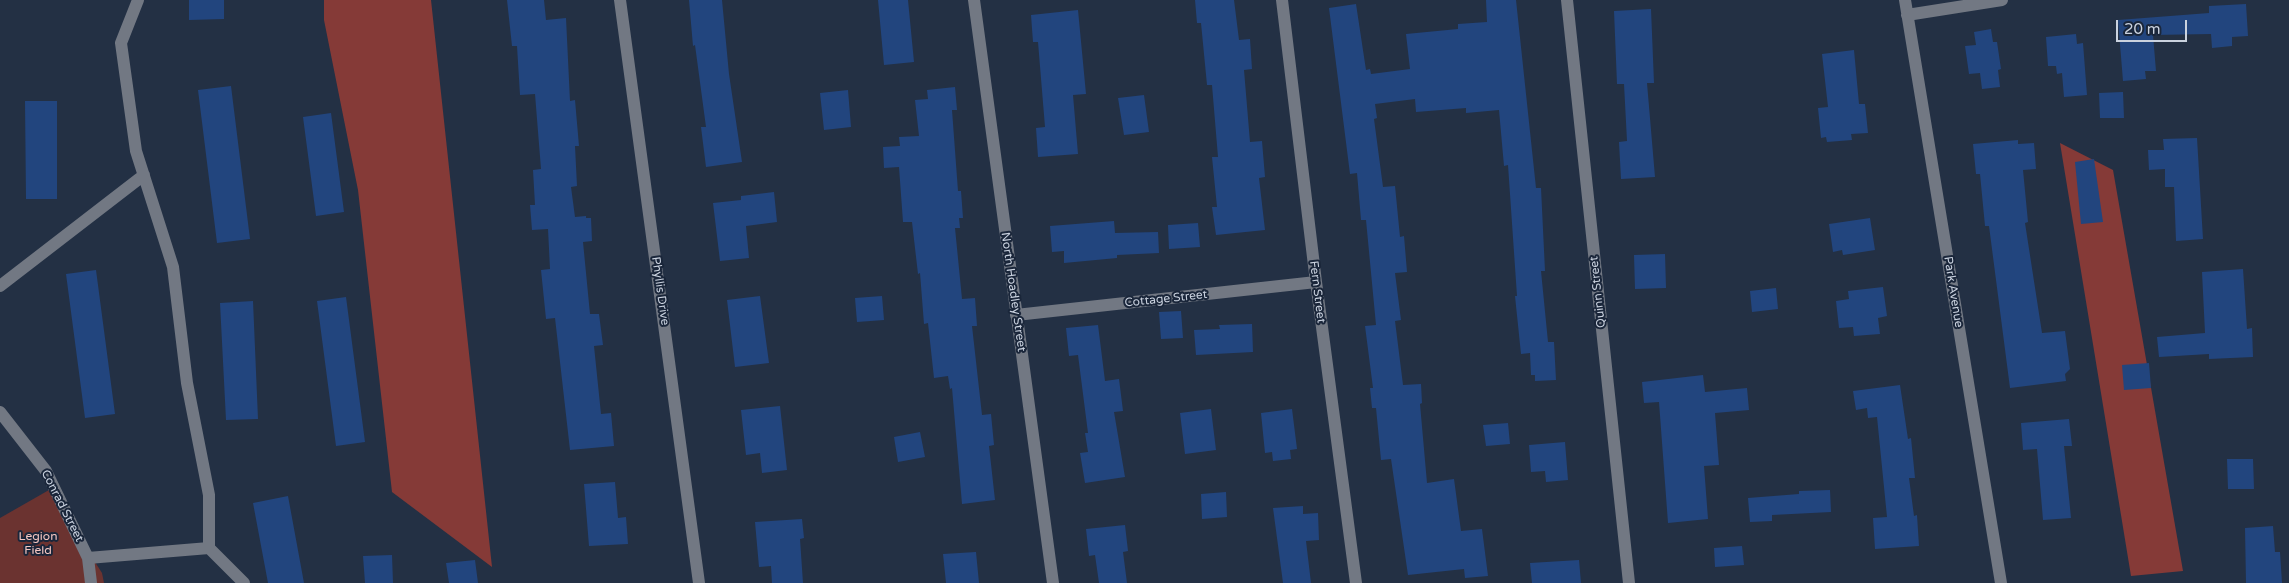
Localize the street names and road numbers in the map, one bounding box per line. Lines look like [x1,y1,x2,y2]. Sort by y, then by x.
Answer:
street label: North Hoadley Street [997,231,1029,353]
street label: Quinn Street [1587,255,1609,329]
street label: Park Avenue [1940,255,1966,329]
street label: Phyllis Drive [648,256,672,326]
street label: Fern Street [1306,260,1328,324]
street label: Cottage Street [1124,287,1208,311]
street label: Conrad Street [38,468,86,544]

